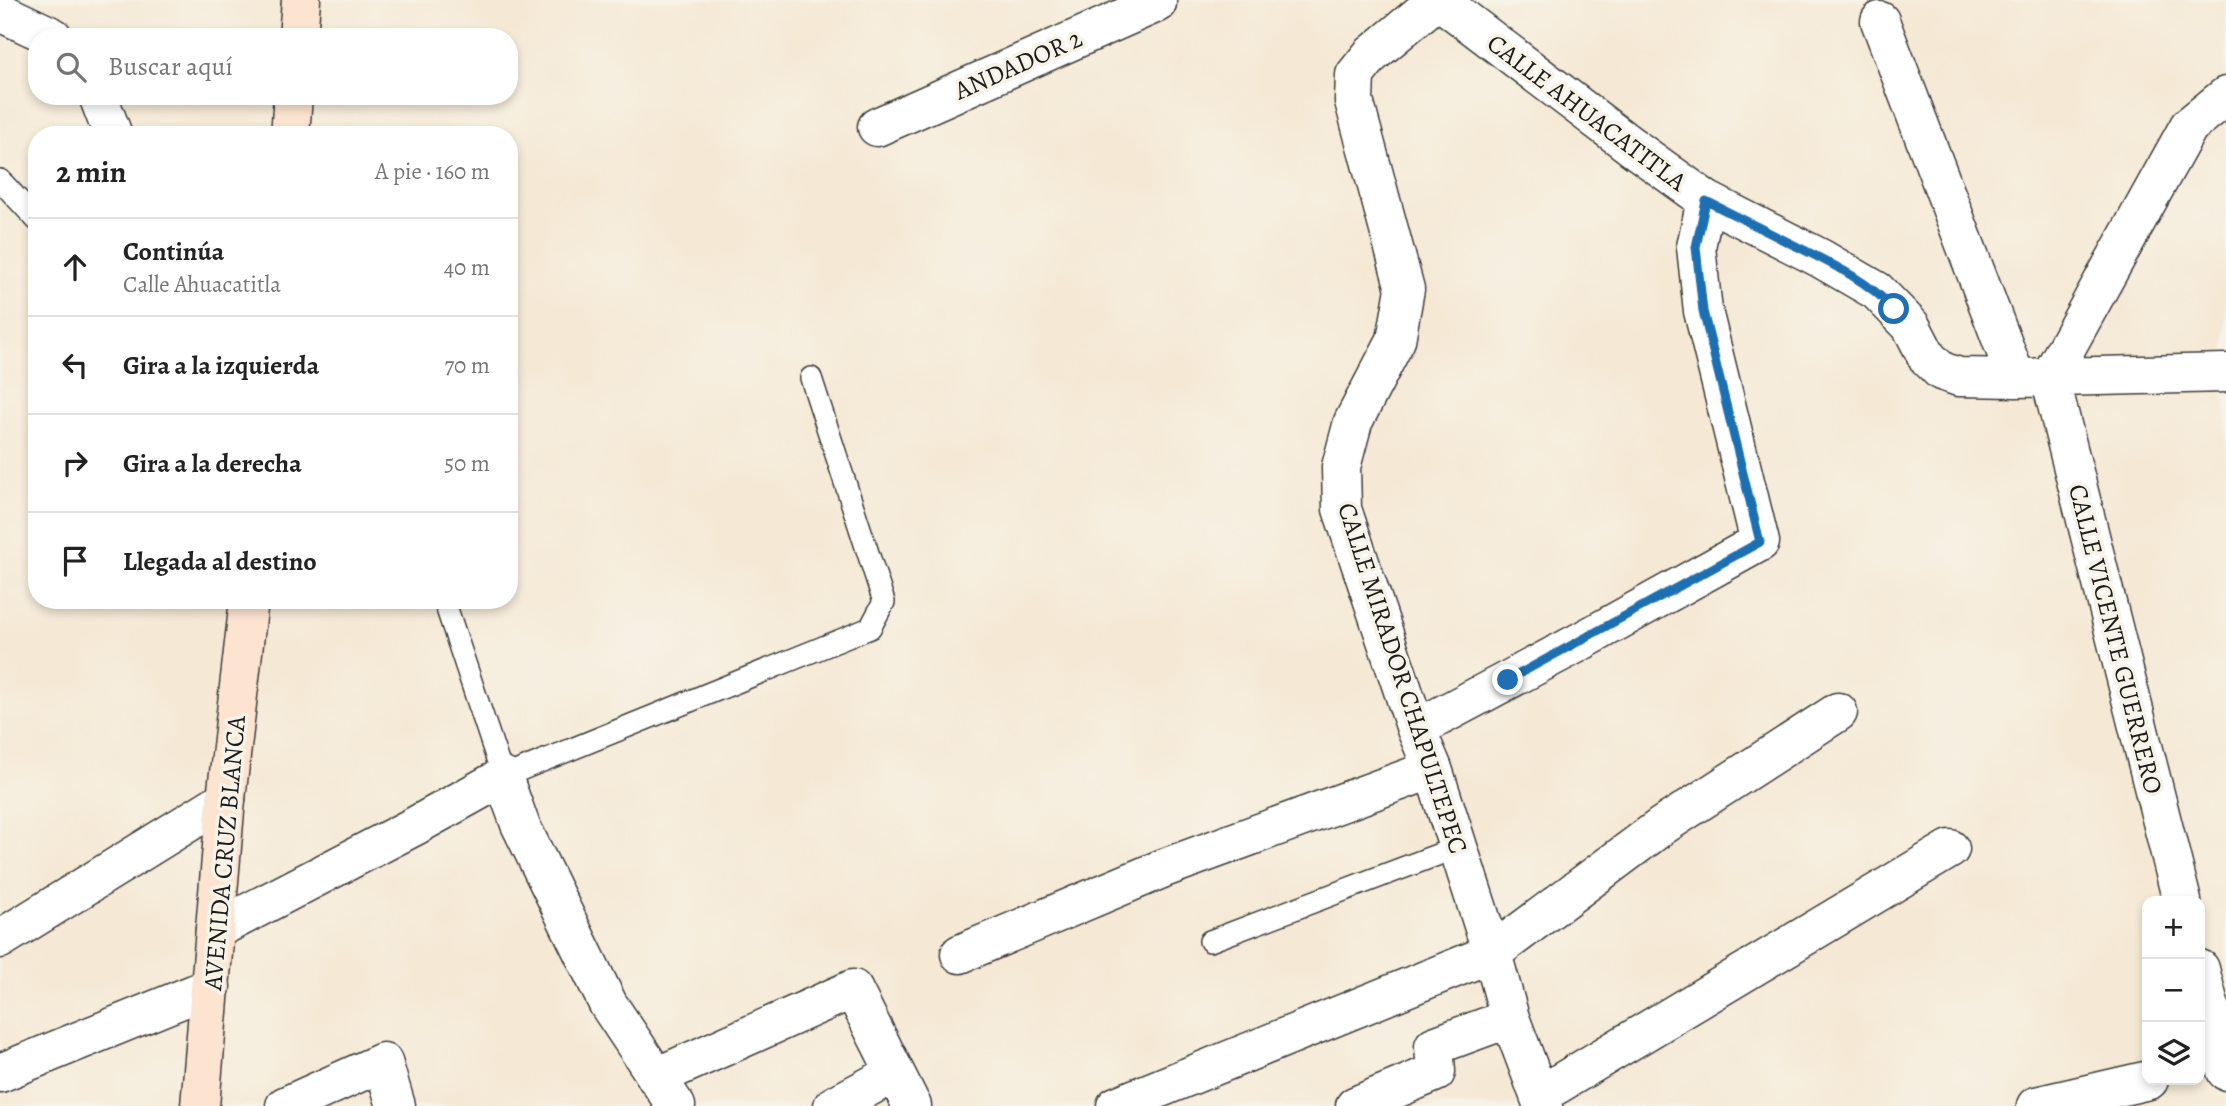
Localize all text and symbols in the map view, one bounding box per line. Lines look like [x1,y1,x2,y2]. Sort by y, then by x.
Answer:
street label: ANDADOR 2 [948,21,1088,109]
street label: CALLE AHUACATITLA [1480,26,1694,200]
search box [28,28,518,105]
icon: search [52,48,90,86]
text: Buscar aquí [108,49,233,84]
text: 2 min [56,152,126,192]
text: A pie · 160 m [375,156,490,187]
text: Continúa [123,234,224,269]
icon: ahead [56,248,94,286]
text: 40 m [444,252,490,283]
text: Calle Ahuacatitla [123,269,281,300]
route start [1878,293,1909,324]
icon: left [56,346,94,384]
text: Gira a la izquierda [123,348,319,383]
text: 70 m [444,350,490,381]
icon: right [56,444,94,482]
text: Gira a la derecha [123,446,302,481]
text: 50 m [444,448,490,479]
street label: CALLE VICENTE GUERRERO [2060,480,2171,798]
street label: CALLE MIRADOR CHAPULTEPEC [1329,498,1476,858]
icon: arrive [56,542,94,580]
text: Llegada al destino [123,544,317,579]
route end [1492,664,1523,695]
street label: AVENIDA CRUZ BLANCA [195,713,254,993]
map controls [2142,896,2205,1085]
button: + [2142,896,2205,959]
button: − [2142,959,2205,1022]
button: layers [2142,1022,2205,1085]

